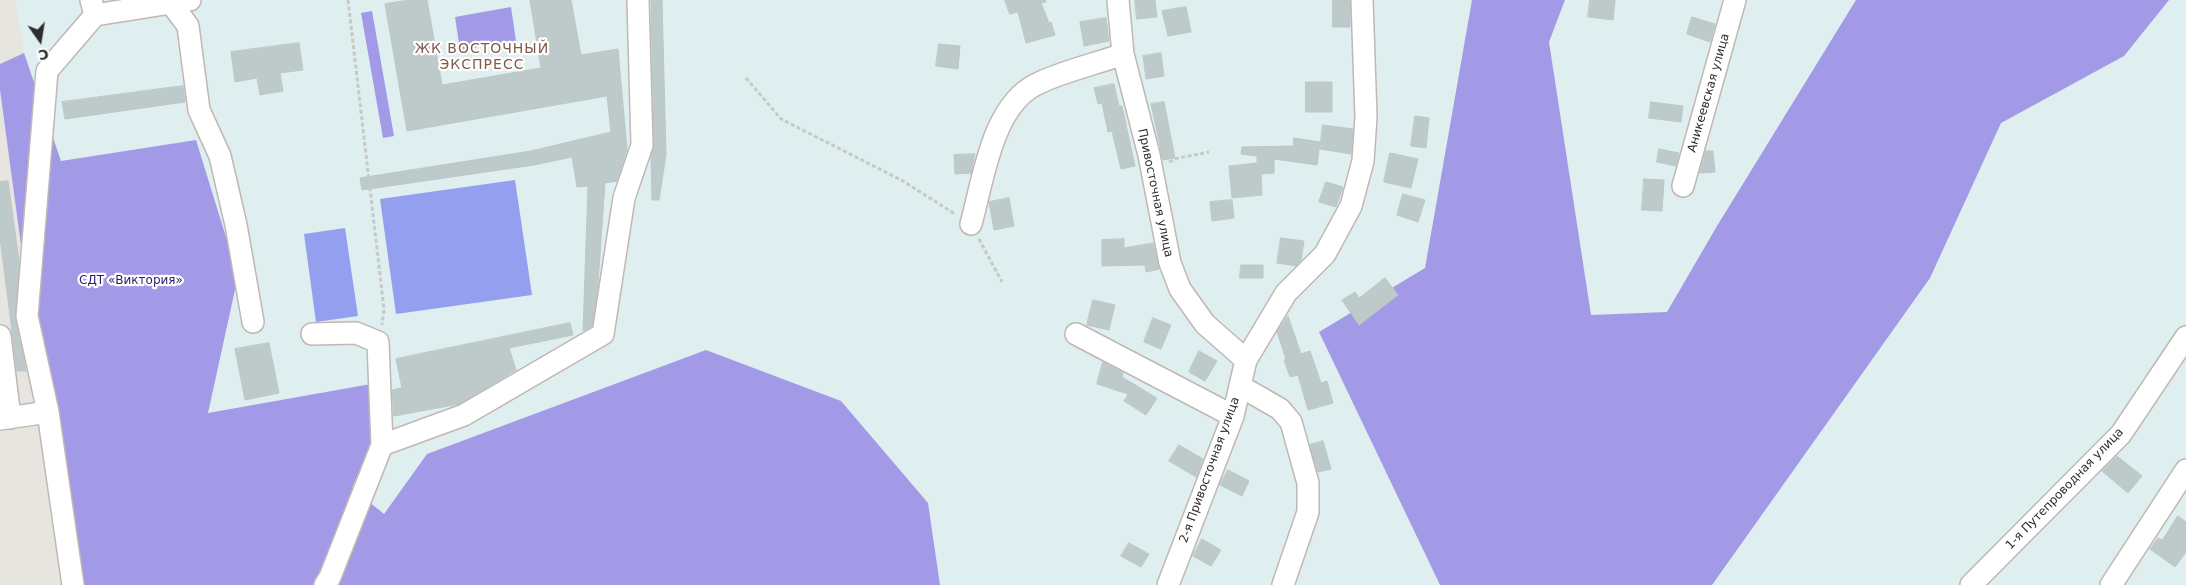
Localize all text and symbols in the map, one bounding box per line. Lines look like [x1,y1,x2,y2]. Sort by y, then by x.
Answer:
north arrow [15,15,65,65]
street label: Аникеевская улица [1685,32,1733,154]
district label: ЖК ВОСТОЧНЫЙ ЭКСПРЕСС [413,41,551,74]
text: С [37,46,50,64]
street label: Привосточная улица [1134,127,1176,259]
park label: СДТ «Виктория» [79,274,183,288]
street label: 2-я Привосточная улица [1177,395,1243,545]
street label: 1-я Путепроводная улица [2003,425,2127,553]

